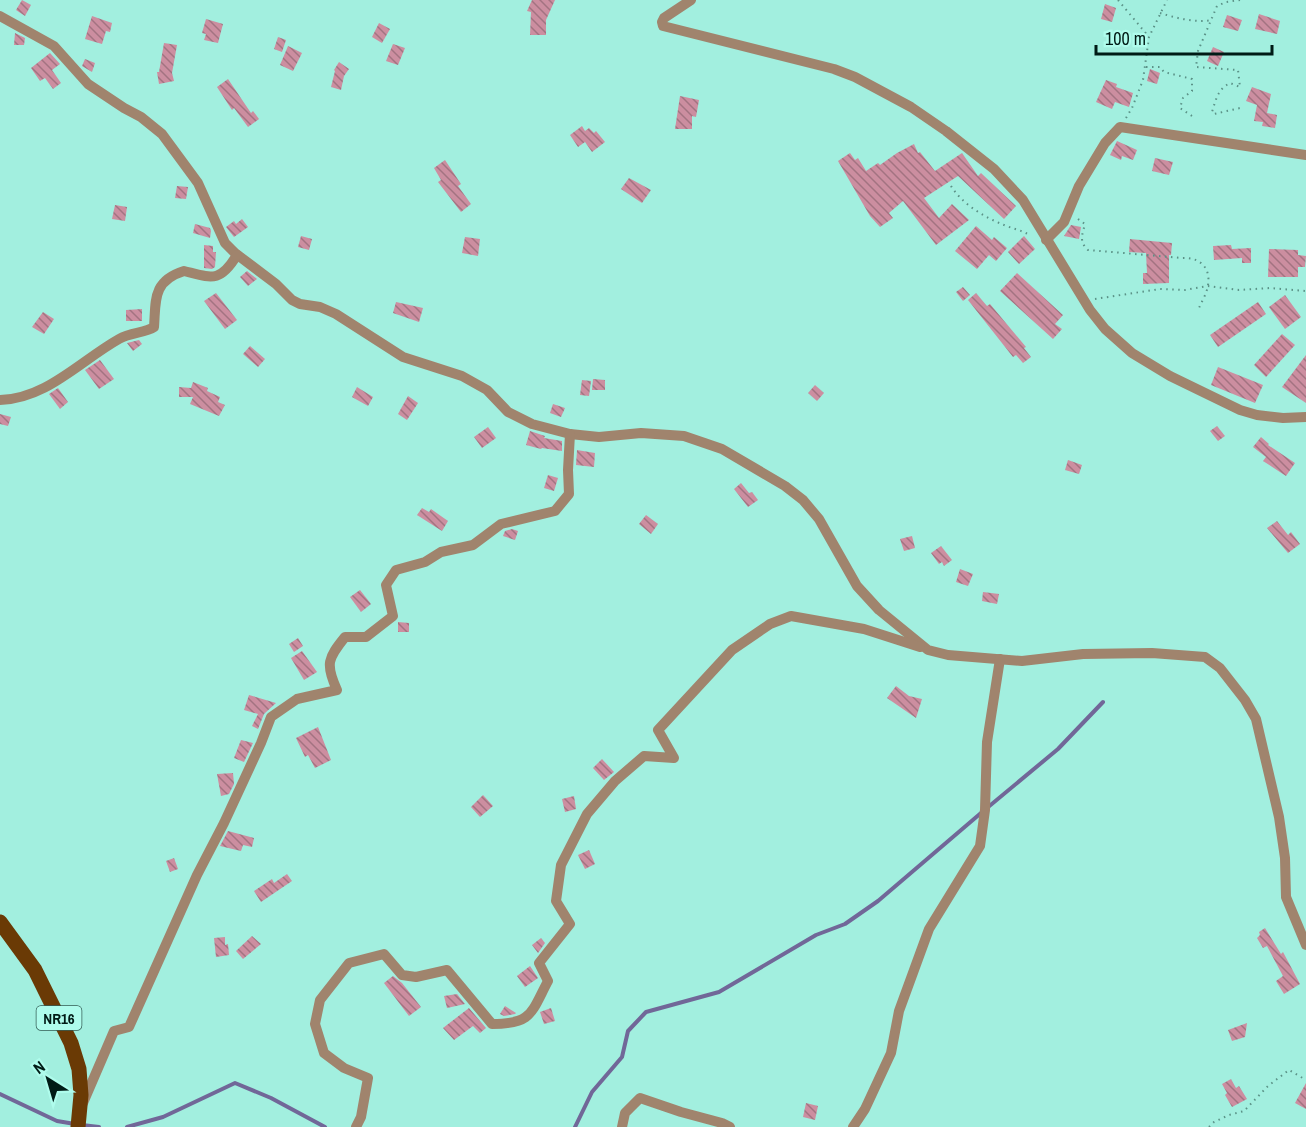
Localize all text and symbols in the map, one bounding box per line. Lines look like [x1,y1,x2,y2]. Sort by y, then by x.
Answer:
scale bar [1096,18,1272,56]
text: 100 m [1105,26,1146,51]
road number: NR16 [36,1006,82,1030]
north arrow [18,1049,78,1109]
text: N [29,1055,49,1079]

